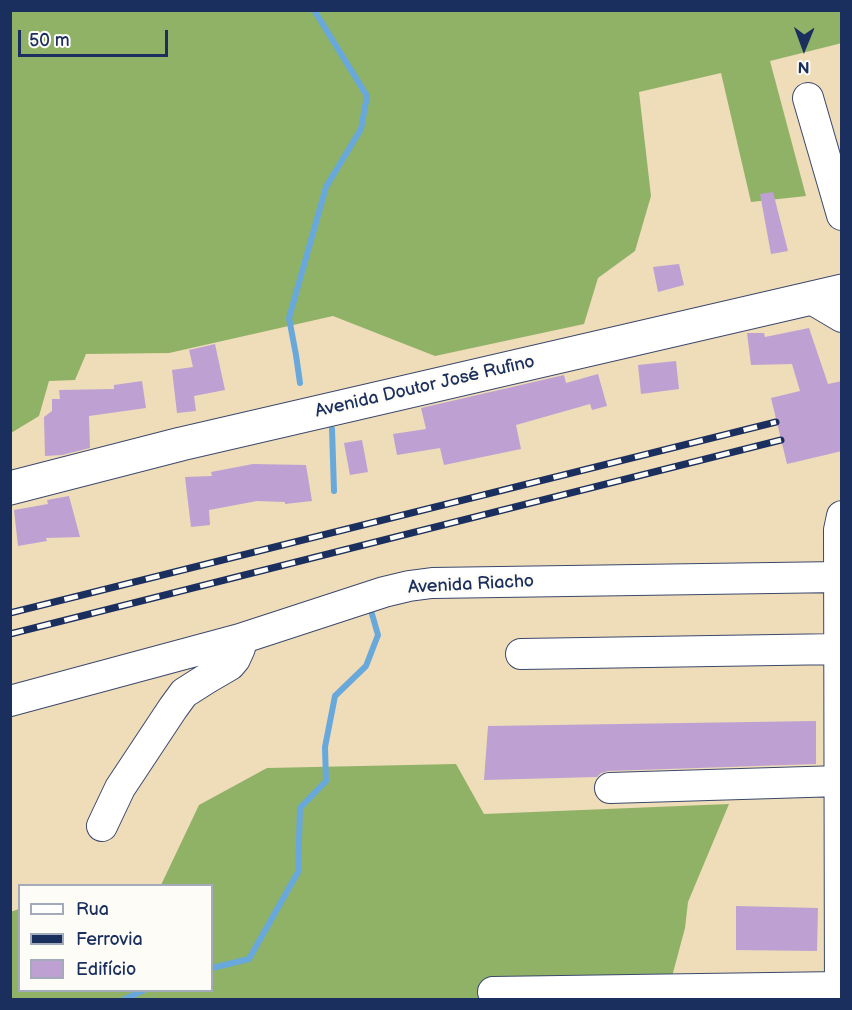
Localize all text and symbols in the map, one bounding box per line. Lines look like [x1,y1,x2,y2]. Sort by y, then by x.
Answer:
scale bar [21,18,171,56]
north arrow [774,18,834,78]
text: 50 m [29,30,70,51]
text: N [797,57,810,76]
street label: Avenida Doutor José Rufino [313,351,537,423]
street label: Avenida Riacho [407,571,535,599]
legend [18,884,213,992]
text: Rua [76,899,109,920]
text: Ferrovia [76,929,143,950]
text: Edifício [76,959,136,980]

